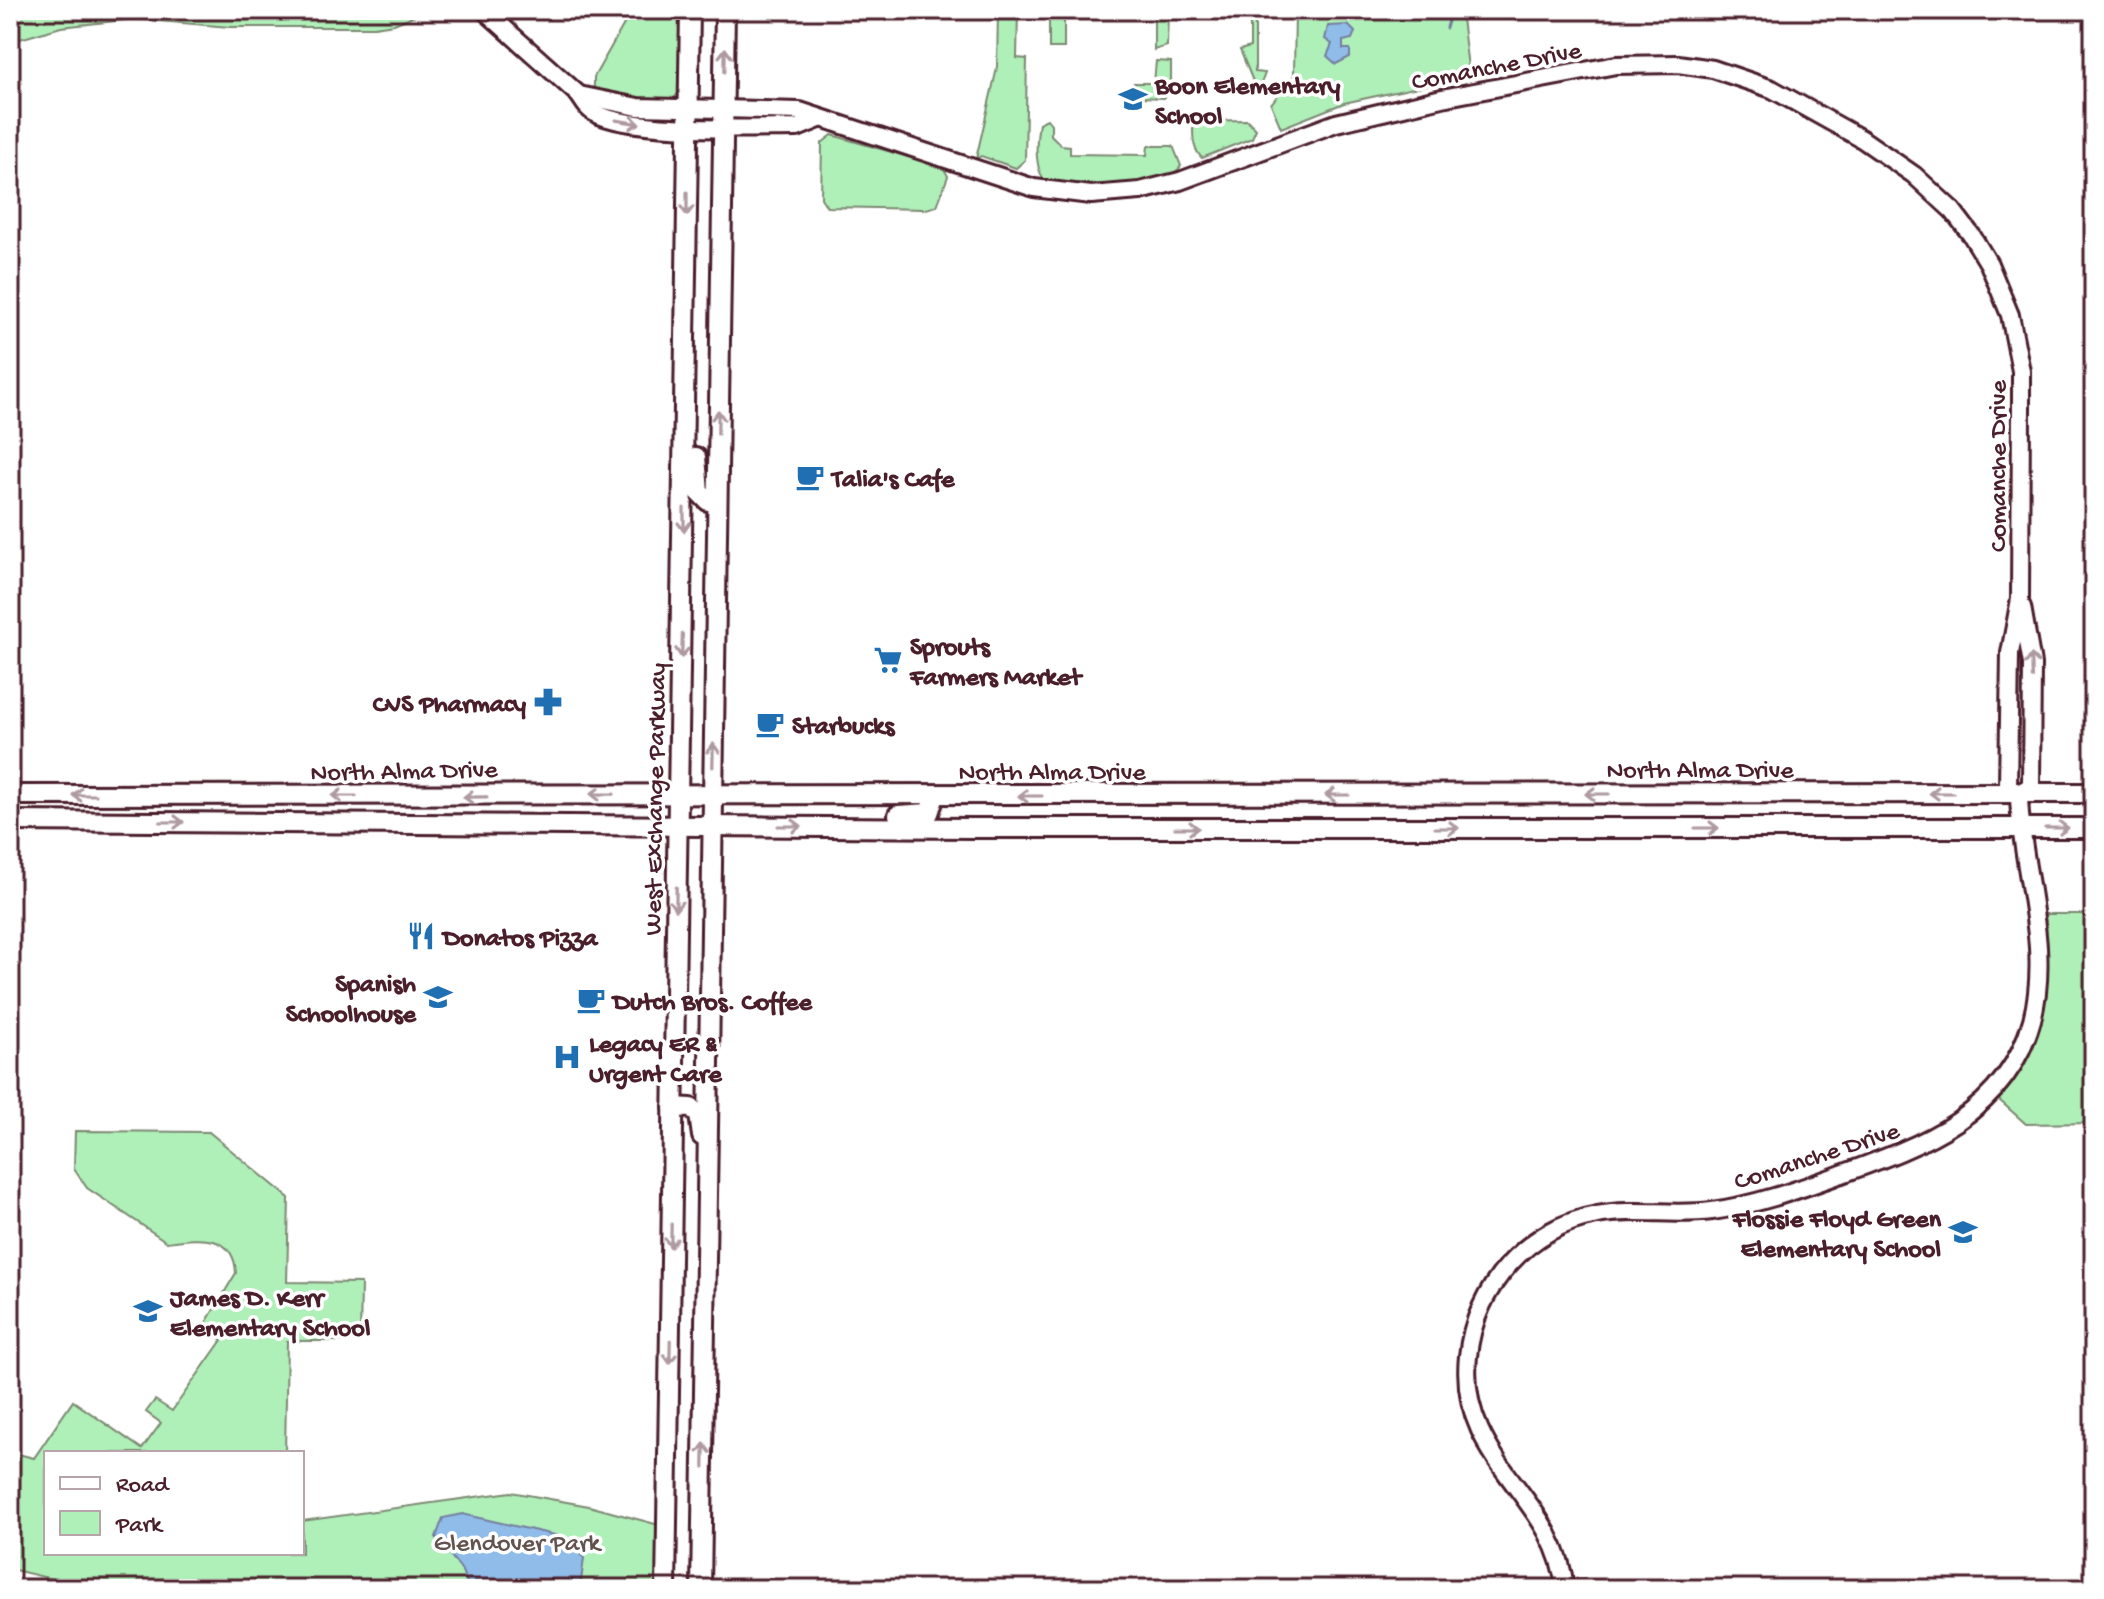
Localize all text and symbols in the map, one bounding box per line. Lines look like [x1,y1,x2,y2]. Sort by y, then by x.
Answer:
street label: Comanche Drive [1410,37,1585,100]
one-way arrow [717,47,732,74]
place label: Boon Elementary School [1154,73,1341,134]
school or university icon: Boon Elementary School [1118,84,1148,114]
one-way arrow [615,116,641,131]
one-way arrow [679,190,695,217]
street label: Comanche Drive [1985,379,2016,552]
one-way arrow [711,409,726,436]
cafe icon: Talia's Cafe [795,462,825,492]
place label: Talia's Cafe [830,466,956,497]
one-way arrow [676,506,692,533]
one-way arrow [674,632,689,659]
place label: Sprouts Farmers Market [909,634,1083,695]
supermarket icon: Sprouts Farmers Market [873,645,903,675]
one-way arrow [2024,653,2039,680]
street label: West Exchange Parkway [640,662,675,936]
pharmacy icon: CVS Pharmacy [533,687,563,717]
place label: CVS Pharmacy [373,691,526,722]
cafe icon: Starbucks [755,709,785,739]
place label: Starbucks [792,713,896,744]
one-way arrow [705,742,721,769]
street label: North Alma Drive [310,756,499,791]
street label: North Alma Drive [1606,757,1794,788]
street label: North Alma Drive [958,759,1146,790]
one-way arrow [1928,785,1955,801]
one-way arrow [589,786,616,802]
one-way arrow [1584,786,1611,802]
one-way arrow [71,787,98,803]
one-way arrow [1324,787,1351,803]
one-way arrow [331,788,358,804]
one-way arrow [1017,788,1044,804]
one-way arrow [462,789,489,804]
one-way arrow [158,814,185,830]
one-way arrow [776,819,803,834]
one-way arrow [1173,820,1200,836]
one-way arrow [1433,820,1460,836]
one-way arrow [1693,820,1720,836]
one-way arrow [2043,820,2070,836]
one-way arrow [669,885,684,912]
restaurant icon: Donatos Pizza [406,921,436,951]
place label: Donatos Pizza [441,925,599,956]
place label: Spanish Schoolhouse [286,971,418,1032]
school or university icon: Spanish Schoolhouse [423,982,453,1012]
cafe icon: Dutch Bros. Coffee [576,985,606,1015]
place label: Dutch Bros. Coffee [611,989,814,1020]
place label: Legacy ER & Urgent Care [589,1031,723,1092]
hospital icon: Legacy ER & Urgent Care [552,1042,582,1072]
street label: Comanche Drive [1731,1117,1904,1200]
place label: Flossie Floyd Green Elementary School [1732,1206,1942,1267]
school or university icon: Flossie Floyd Green Elementary School [1948,1217,1978,1247]
one-way arrow [664,1222,679,1249]
place label: James D. Kerr Elementary School [169,1285,371,1346]
school or university icon: James D. Kerr Elementary School [133,1296,163,1326]
one-way arrow [662,1338,677,1365]
one-way arrow [697,1442,712,1469]
legend [44,1451,304,1555]
text: Road [116,1472,170,1501]
text: Park [115,1512,164,1541]
park label: Glendover Park [434,1530,603,1561]

